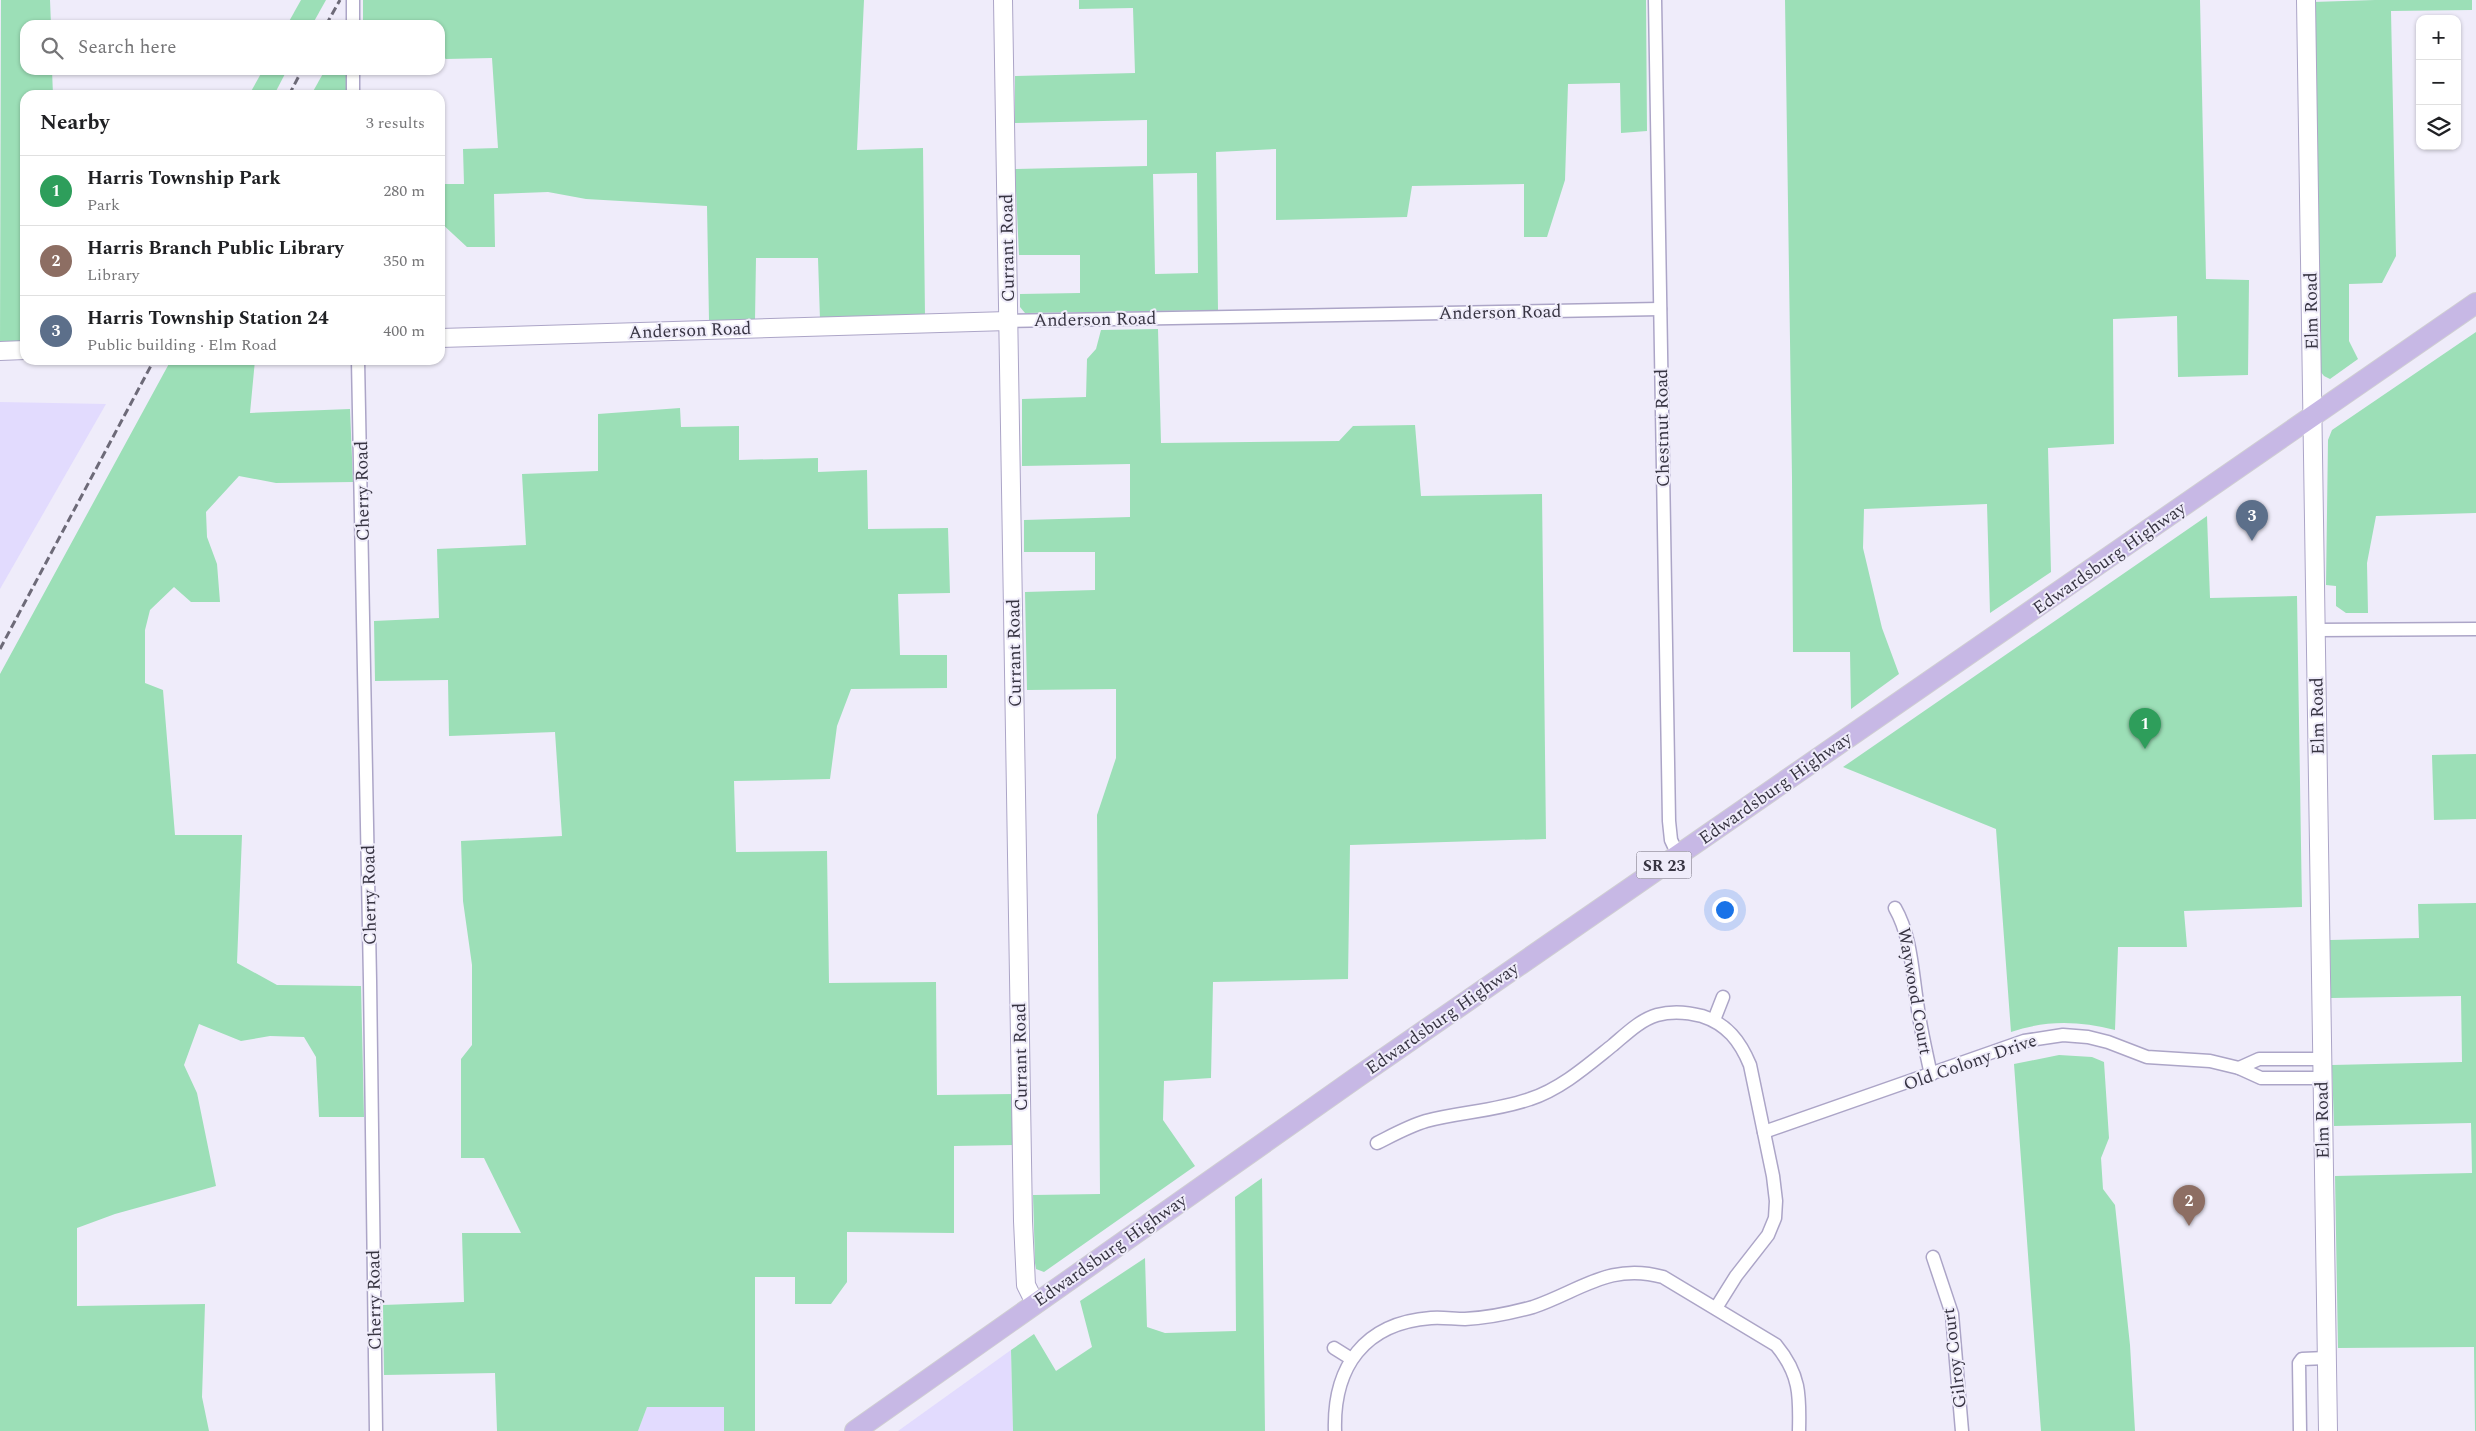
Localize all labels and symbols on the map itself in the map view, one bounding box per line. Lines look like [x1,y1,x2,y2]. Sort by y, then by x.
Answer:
street label: Currant Road [993,194,1022,302]
street label: Elm Road [2297,272,2326,350]
street label: Anderson Road [1438,298,1562,327]
street label: Anderson Road [1033,305,1157,334]
street label: Anderson Road [628,315,752,346]
street label: Chestnut Road [1648,369,1677,487]
street label: Cherry Road [348,441,377,541]
street label: Edwardsburg Highway [2027,494,2193,622]
pin: 3 [2236,500,2268,541]
street label: Currant Road [1000,599,1029,707]
street label: Elm Road [2303,677,2332,755]
pin: 1 [2129,708,2161,749]
street label: Edwardsburg Highway [1693,724,1859,852]
street label: Cherry Road [355,845,384,945]
road number: SR 23 [1636,852,1692,878]
your location [1712,897,1738,923]
street label: Waywood Court [1890,925,1939,1057]
street label: Edwardsburg Highway [1360,954,1526,1082]
street label: Currant Road [1006,1003,1035,1111]
street label: Old Colony Drive [1900,1027,2041,1098]
street label: Elm Road [2308,1081,2337,1159]
pin: 2 [2173,1185,2205,1226]
street label: Edwardsburg Highway [1028,1186,1194,1314]
street label: Cherry Road [360,1250,389,1350]
street label: Gilroy Court [1935,1306,1974,1410]

